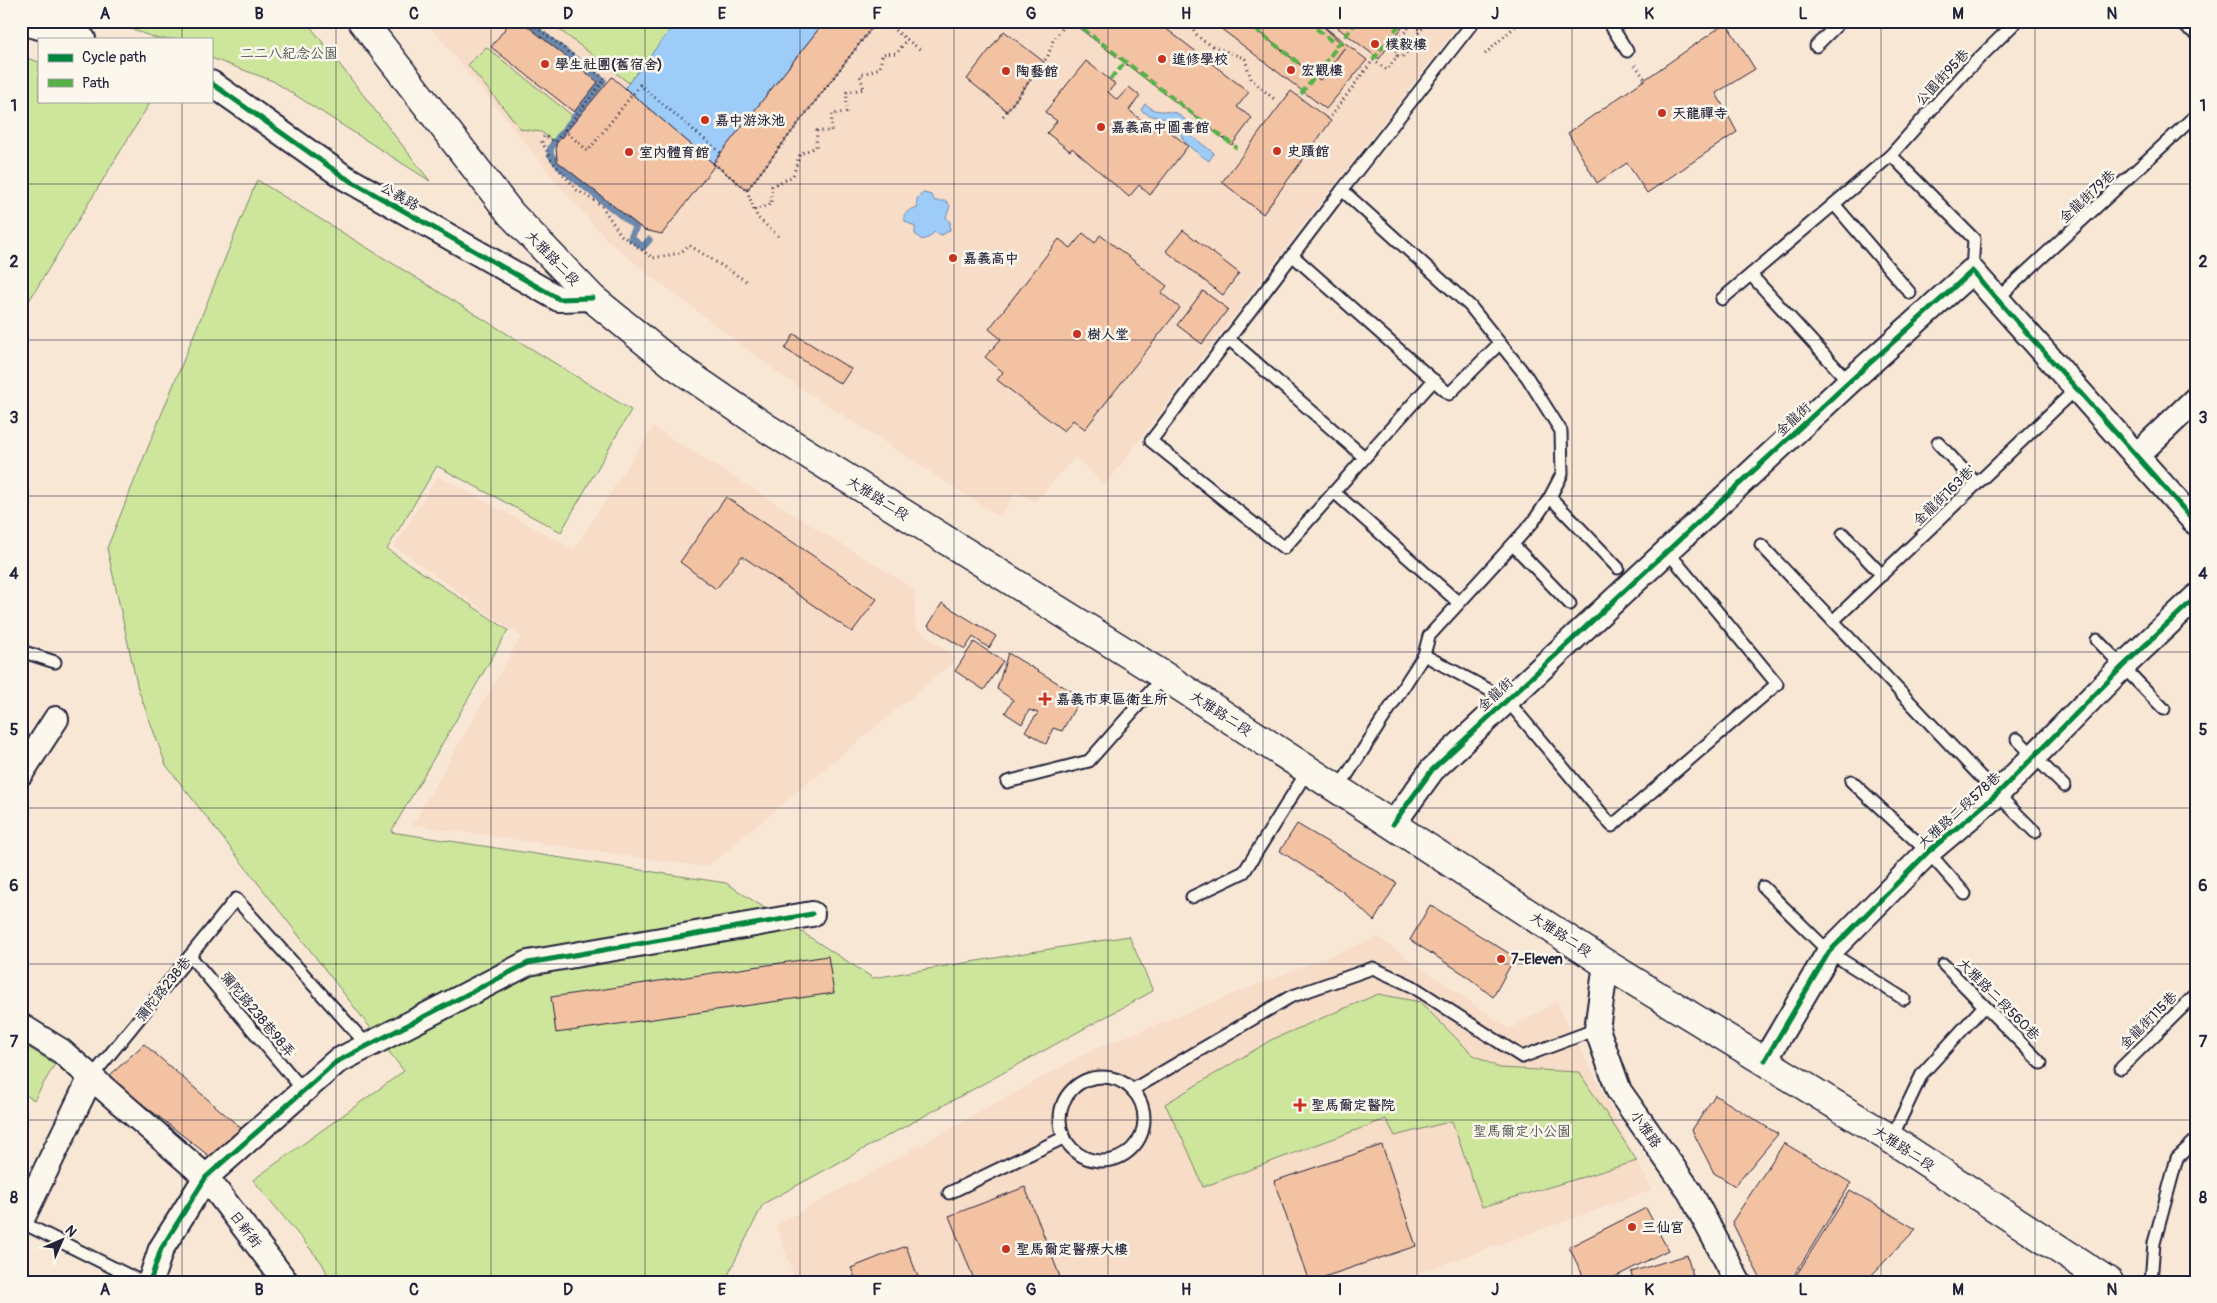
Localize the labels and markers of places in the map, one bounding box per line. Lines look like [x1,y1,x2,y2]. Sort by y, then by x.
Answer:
place label: 樸毅樓 [1385,36,1427,53]
marker: 樸毅樓 [1369,38,1381,50]
place label: 進修學校 [1172,51,1228,68]
marker: 進修學校 [1156,53,1168,65]
place label: 學生社團(舊宿舍) [555,56,662,73]
marker: 學生社團(舊宿舍) [539,58,551,70]
place label: 宏觀樓 [1301,62,1343,79]
place label: 陶藝館 [1016,63,1058,80]
marker: 宏觀樓 [1285,64,1297,76]
marker: 陶藝館 [1000,65,1012,77]
place label: 天龍禪寺 [1672,105,1728,122]
marker: 天龍禪寺 [1656,107,1668,119]
place label: 嘉中游泳池 [715,112,785,129]
marker: 嘉中游泳池 [699,114,711,126]
place label: 嘉義高中圖書館 [1111,119,1209,136]
marker: 嘉義高中圖書館 [1095,121,1107,133]
place label: 史蹟館 [1287,143,1329,160]
place label: 室內體育館 [639,144,709,161]
marker: 史蹟館 [1271,145,1283,157]
marker: 室內體育館 [623,146,635,158]
place label: 嘉義高中 [963,250,1019,267]
marker: 嘉義高中 [947,252,959,264]
place label: 樹人堂 [1087,326,1129,343]
marker: 樹人堂 [1071,328,1083,340]
place label: 嘉義市東區衛生所 [1056,691,1168,708]
marker: 嘉義市東區衛生所 [1038,692,1052,706]
place label: 7-Eleven [1511,951,1563,968]
marker: 7-Eleven [1495,953,1507,965]
place label: 聖馬爾定醫院 [1311,1097,1395,1114]
marker: 聖馬爾定醫院 [1293,1098,1307,1112]
place label: 三仙宮 [1642,1219,1684,1236]
marker: 三仙宮 [1626,1221,1638,1233]
place label: 聖馬爾定醫療大樓 [1016,1241,1128,1258]
marker: 聖馬爾定醫療大樓 [1000,1243,1012,1255]

